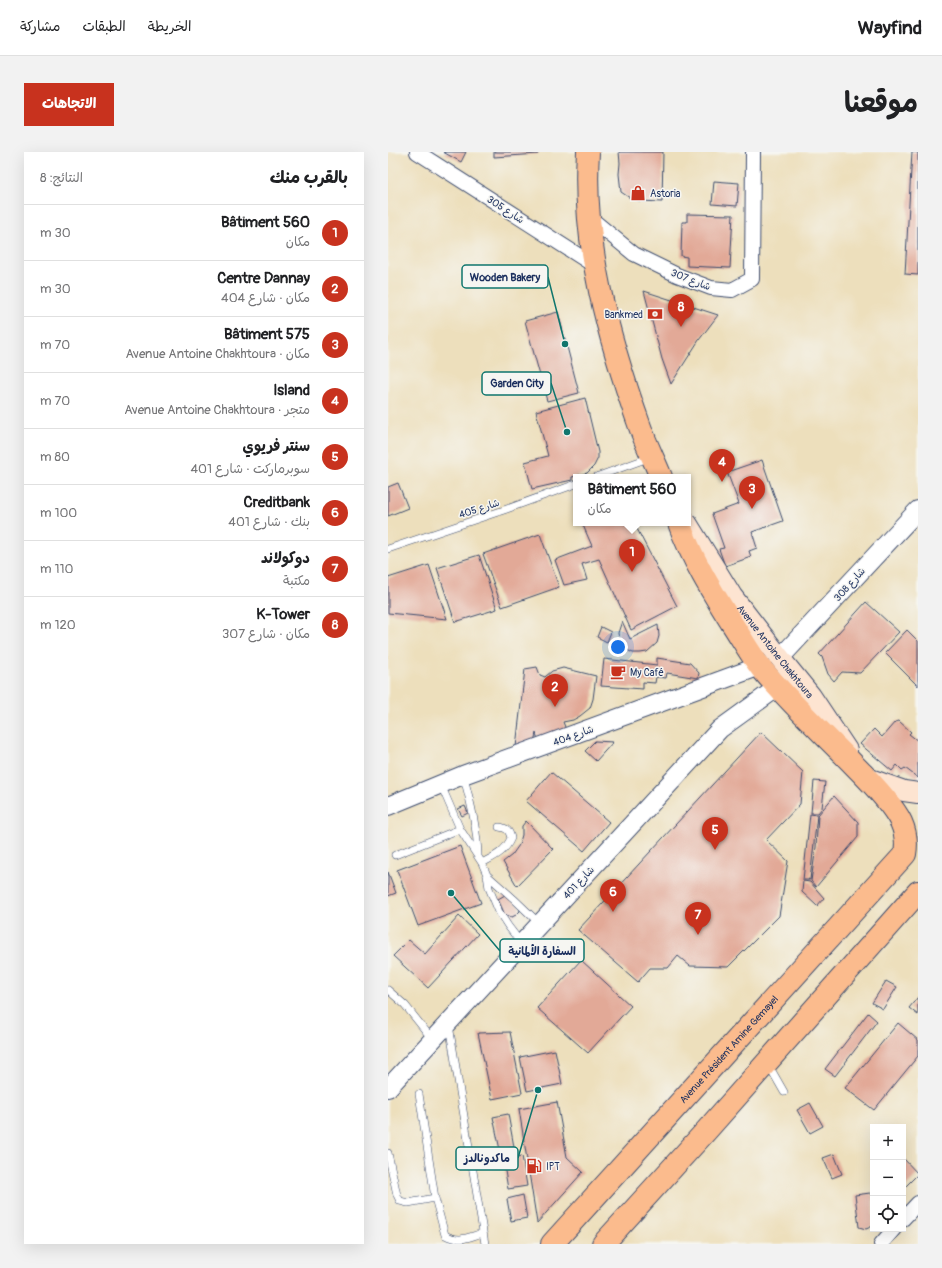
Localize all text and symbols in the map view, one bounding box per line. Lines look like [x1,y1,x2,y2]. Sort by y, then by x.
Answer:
text: Wayfind [858,16,922,40]
text: مشاركة [20,18,60,35]
text: الطبقات [82,18,126,35]
text: الخريطة [148,18,191,35]
button: الاتجاهات [24,83,114,126]
text: موقعنا [844,86,918,121]
text: بالقرب منك [270,167,348,188]
text: النتائج: 8 [40,170,83,186]
shop icon: Astoria [629,184,647,202]
place label: Astoria [650,188,681,200]
street label: شارع 305 [484,193,526,227]
text: Bâtiment 560 [221,213,310,232]
text: 30 m [40,225,71,241]
text: 1 [332,225,338,241]
text: مكان [286,234,310,250]
callout: Wooden Bakery [462,265,548,288]
street label: شارع 307 [669,267,712,294]
text: Centre Dannay [217,269,310,288]
text: Wooden Bakery [470,271,541,284]
text: 30 m [40,281,71,297]
text: 2 [331,281,339,297]
text: مكان · شارع 404 [221,290,310,306]
pin: 8 [668,294,694,327]
bank icon: Bankmed [646,305,664,323]
place label: Bankmed [604,309,643,321]
text: Bâtiment 575 [224,325,310,344]
text: 70 m [40,337,70,353]
text: 3 [331,337,339,353]
text: مكان · Avenue Antoine Chakhtoura [125,346,310,362]
callout: Garden City [482,372,551,395]
text: Garden City [490,377,544,390]
text: Island [273,381,310,400]
text: 70 m [40,393,70,409]
text: 4 [331,393,339,409]
text: متجر · Avenue Antoine Chakhtoura [124,402,310,418]
text: سنتر فريوي [242,437,310,456]
text: 80 m [40,449,70,465]
text: 5 [331,449,339,465]
pin: 4 [709,449,735,482]
text: سوبرماركت · شارع 401 [191,461,310,477]
popup [573,474,691,526]
pin: 3 [739,476,765,509]
text: Bâtiment 560 [588,480,677,499]
text: Creditbank [244,493,310,512]
street label: شارع 405 [458,497,502,522]
text: مكان [588,501,612,517]
text: 100 m [40,505,77,521]
text: 6 [331,505,339,521]
text: بنك · شارع 401 [228,514,310,530]
pin: 1 [619,539,645,572]
text: دوكولاند [261,549,310,568]
text: 110 m [40,561,73,577]
text: 7 [332,561,338,577]
street label: شارع 308 [831,565,869,605]
text: مكتبة [283,573,310,589]
street label: Avenue Antoine Chakhtoura [734,603,816,701]
text: K-Tower [256,605,310,624]
text: 120 m [40,617,76,633]
text: 8 [332,617,338,633]
text: مكان · شارع 307 [222,626,310,642]
your location [608,637,628,657]
cafe icon: My Café [609,663,627,681]
place label: My Café [630,667,664,679]
pin: 2 [542,674,568,707]
street label: شارع 404 [551,723,596,750]
pin: 5 [702,817,728,850]
street label: شارع 401 [561,864,598,902]
pin: 6 [600,879,626,912]
pin: 7 [685,902,711,935]
callout: السفارة الألمانية [500,939,584,962]
text: السفارة الألمانية [508,944,576,958]
street label: Avenue Président Amine Gemayel [677,993,781,1106]
map controls [870,1124,906,1232]
button: + [870,1124,906,1160]
callout: ماكدونالدز [456,1147,518,1170]
text: ماكدونالدز [463,1152,510,1166]
fuel station icon: IPT [525,1157,543,1175]
button: − [870,1160,906,1196]
place label: IPT [546,1161,560,1173]
button: locate [870,1196,906,1232]

